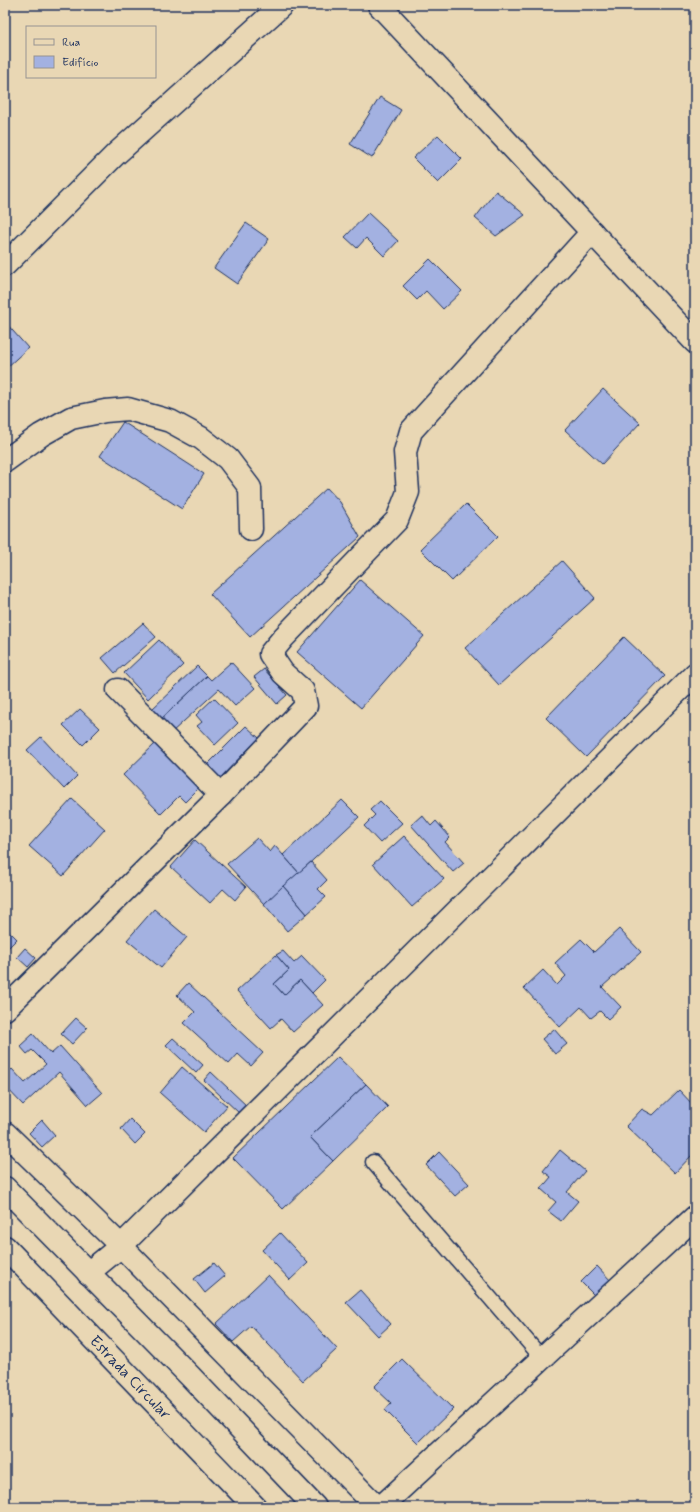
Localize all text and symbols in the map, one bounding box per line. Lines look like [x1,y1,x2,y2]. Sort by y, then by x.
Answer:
legend [26,26,156,78]
text: Rua [62,35,80,51]
text: Edifício [62,55,98,71]
street label: Estrada Circular [85,1331,176,1424]

